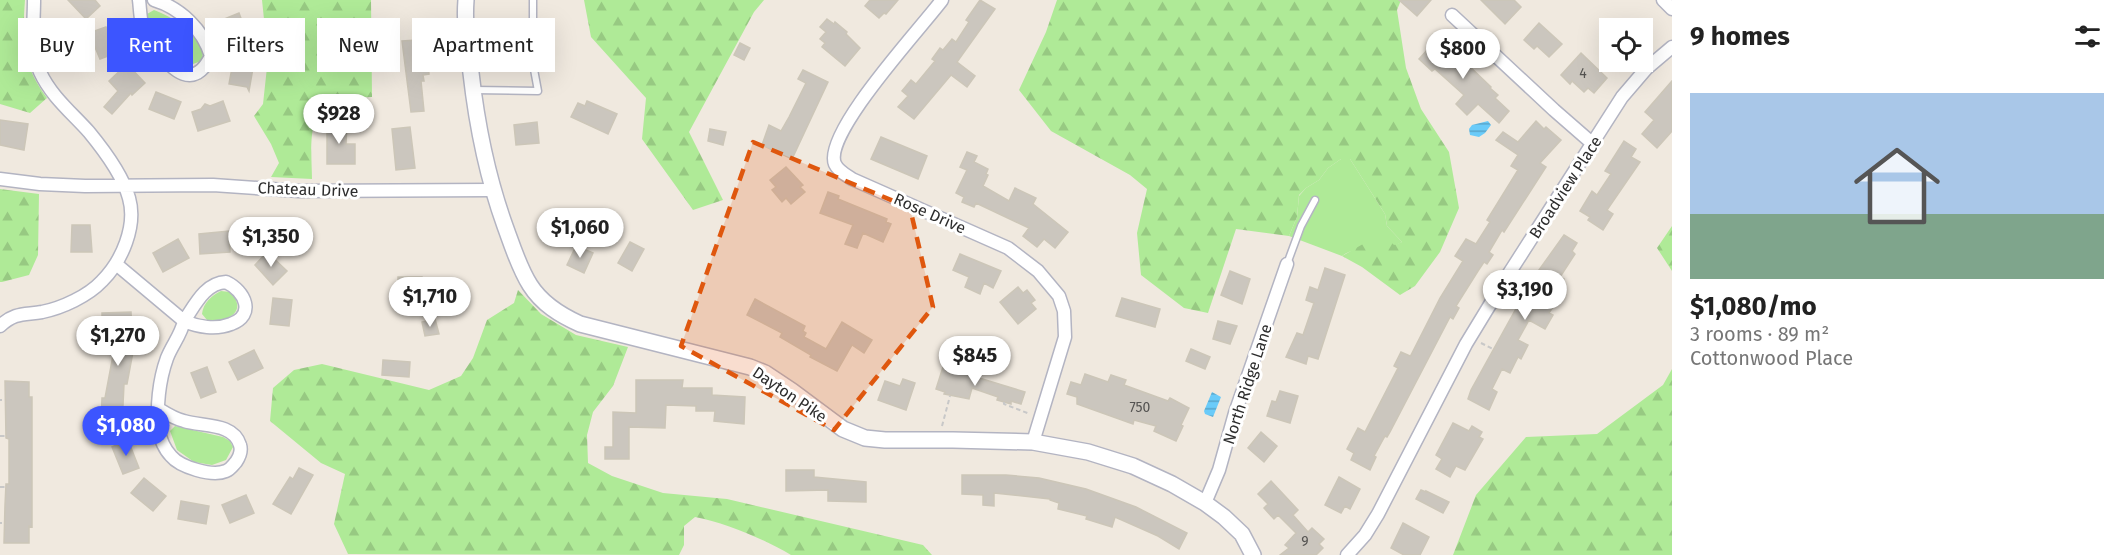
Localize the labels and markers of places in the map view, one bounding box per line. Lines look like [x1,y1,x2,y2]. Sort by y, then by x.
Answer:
pin: $800 [1427,29,1499,80]
pin: $928 [303,94,375,145]
pin: $1,060 [531,208,629,259]
pin: $1,350 [222,217,320,268]
pin: $3,190 [1476,270,1574,321]
pin: $1,710 [381,277,479,328]
pin: $1,270 [69,316,167,367]
pin: $845 [939,336,1011,387]
pin: $1,080 [77,406,175,457]

